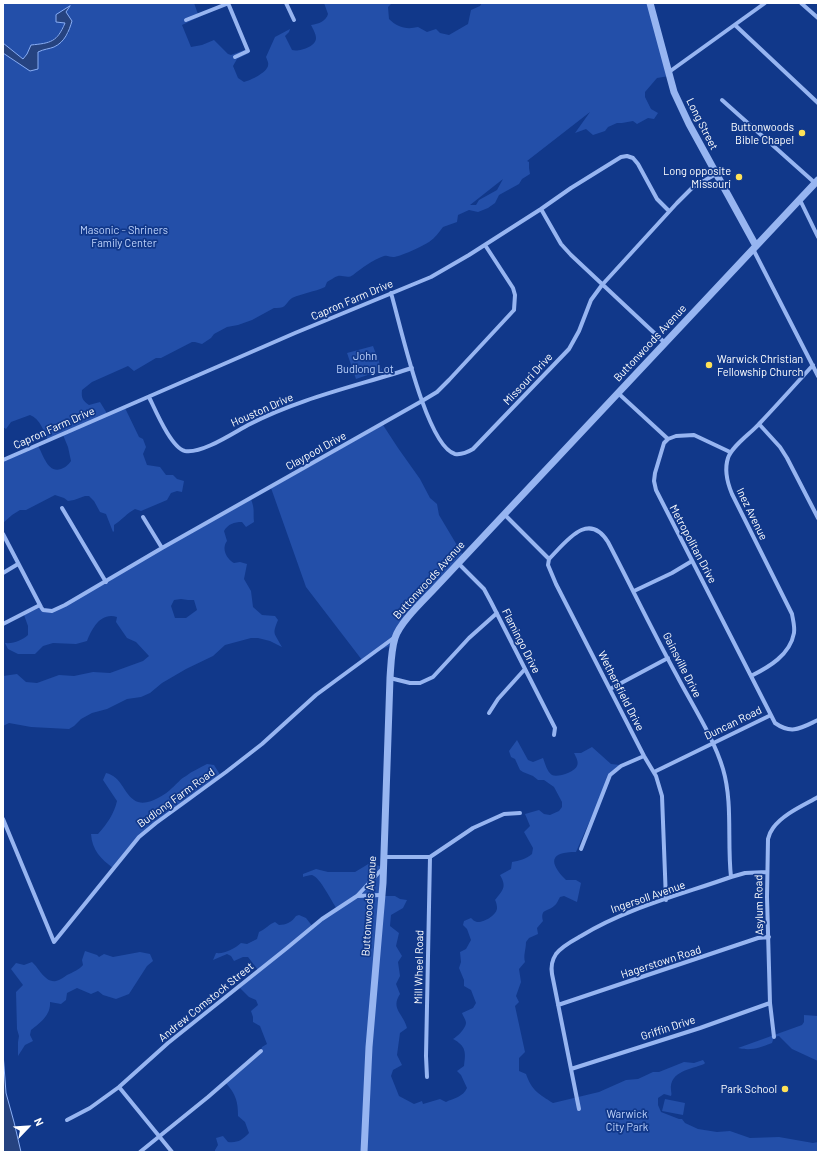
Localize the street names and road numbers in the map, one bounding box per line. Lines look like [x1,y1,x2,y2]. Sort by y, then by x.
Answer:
street label: Long Street [683,96,721,152]
street label: Capron Farm Drive [309,277,395,323]
street label: Buttonwoods Avenue [611,302,689,384]
street label: Missouri Drive [500,350,556,408]
street label: Houston Drive [229,390,295,430]
street label: Capron Farm Drive [11,404,97,452]
street label: Claypool Drive [283,429,349,473]
street label: Inez Avenue [734,486,770,542]
street label: Metropolitan Drive [667,502,719,586]
street label: Buttonwoods Avenue [390,538,468,622]
street label: Flamingo Drive [499,606,543,676]
street label: Gainsville Drive [660,630,704,700]
street label: Wethersfield Drive [595,649,647,733]
street label: Duncan Road [702,703,764,743]
street label: Budlong Farm Road [135,766,217,830]
street label: Buttonwoods Avenue [359,855,379,957]
street label: Asylum Road [752,875,766,935]
street label: Ingersoll Avenue [609,878,687,916]
street label: Mill Wheel Road [412,930,426,1004]
street label: Hagerstown Road [619,943,703,981]
street label: Andrew Comstock Street [156,960,256,1044]
street label: Griffin Drive [639,1013,697,1043]

